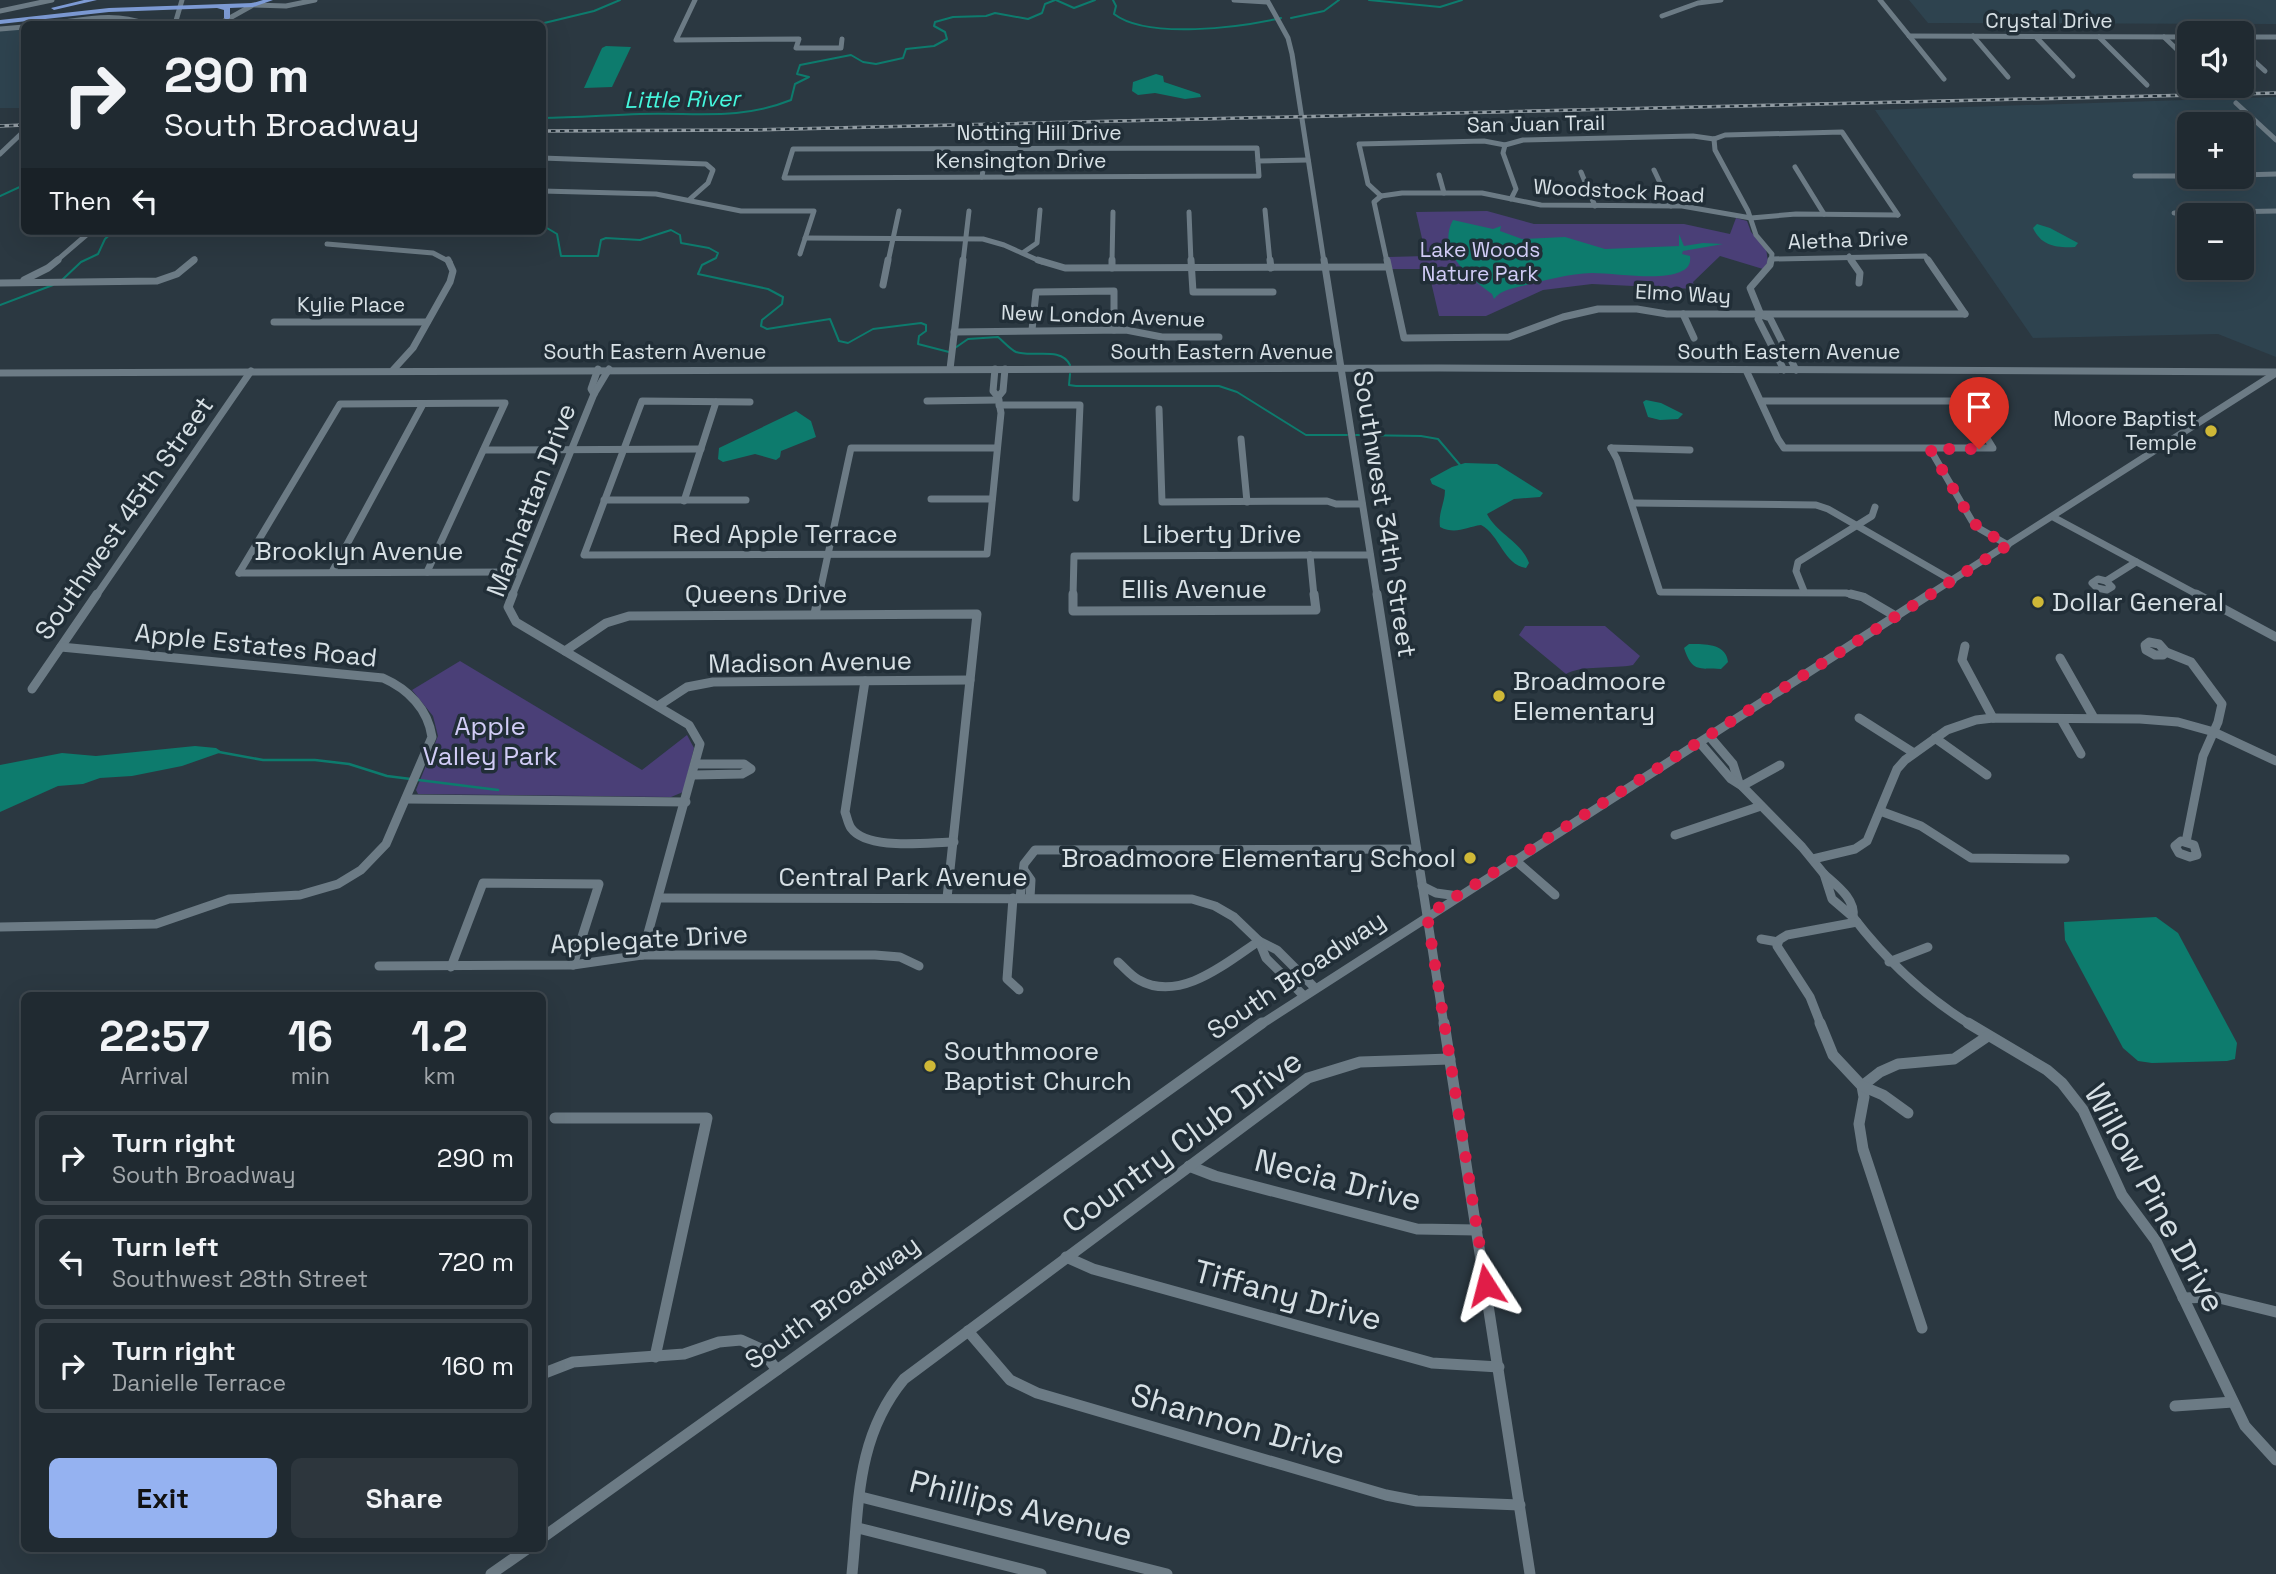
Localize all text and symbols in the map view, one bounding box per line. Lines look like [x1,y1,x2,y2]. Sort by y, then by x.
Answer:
street label: Crystal Drive [1985,7,2113,34]
map controls [2177,21,2254,280]
button: sound [2177,21,2254,98]
text: 290 m [164,44,309,106]
icon: right [49,49,140,140]
water label: Little River [624,83,742,115]
text: South Broadway [164,105,419,145]
street label: San Juan Trail [1467,109,1605,138]
button: + [2177,112,2254,189]
street label: Notting Hill Drive [956,119,1122,146]
street label: Kensington Drive [935,147,1107,174]
street label: Woodstock Road [1533,173,1705,208]
icon: left [126,182,164,220]
text: Then [49,184,112,218]
button: − [2177,203,2254,280]
street label: Aletha Drive [1787,224,1909,255]
park label: Lake Woods Nature Park [1420,236,1540,287]
street label: Elmo Way [1634,278,1732,309]
street label: Kylie Place [297,291,405,318]
street label: New London Avenue [1000,298,1206,333]
street label: South Eastern Avenue [543,338,767,365]
street label: South Eastern Avenue [1110,338,1334,365]
street label: South Eastern Avenue [1677,338,1901,365]
street label: Southwest 34th Street [1346,368,1424,660]
pin [1949,377,2009,449]
icon: arrive [1960,388,1998,426]
street label: Southwest 45th Street [27,390,221,646]
street label: Manhattan Drive [478,398,584,602]
place label: Moore Baptist Temple [2053,405,2197,456]
marker: Moore Baptist Temple [2203,423,2219,439]
street label: Red Apple Terrace [672,517,898,551]
street label: Liberty Drive [1142,517,1302,551]
street label: Brooklyn Avenue [254,534,464,568]
street label: Ellis Avenue [1121,572,1267,606]
street label: Queens Drive [685,577,847,611]
place label: Dollar General [2052,585,2224,619]
marker: Dollar General [2030,594,2046,610]
street label: Apple Estates Road [133,615,379,675]
street label: Madison Avenue [708,643,912,681]
place label: Broadmoore Elementary [1513,664,1666,728]
marker: Broadmoore Elementary [1491,688,1507,704]
park label: Apple Valley Park [423,709,557,773]
place label: Broadmoore Elementary School [1061,841,1456,875]
marker: Broadmoore Elementary School [1462,850,1478,866]
street label: Central Park Avenue [778,860,1028,894]
street label: South Broadway [1200,903,1392,1047]
street label: Applegate Drive [549,917,749,961]
text: 22:57 [99,1010,210,1063]
text: 16 [288,1010,333,1063]
text: 1.2 [411,1010,468,1063]
place label: Southmoore Baptist Church [944,1034,1132,1098]
street label: Country Club Drive [1054,1040,1310,1242]
marker: Southmoore Baptist Church [922,1058,938,1074]
text: Arrival [120,1061,189,1091]
text: min [291,1061,330,1091]
text: km [423,1061,456,1091]
street label: Willow Pine Drive [2076,1077,2234,1319]
text: Turn right [112,1126,236,1160]
icon: right [53,1139,91,1177]
street label: Necia Drive [1250,1140,1426,1220]
text: 290 m [437,1141,514,1175]
text: South Broadway [112,1160,296,1190]
street label: South Broadway [738,1227,926,1377]
text: Turn left [112,1230,219,1264]
icon: left [53,1243,91,1281]
text: 720 m [438,1245,514,1279]
position arrow [1449,1248,1523,1322]
street label: Tiffany Drive [1190,1251,1386,1339]
text: Southwest 28th Street [112,1264,368,1294]
text: Turn right [112,1334,236,1368]
icon: right [53,1347,91,1385]
text: 160 m [442,1349,514,1383]
text: Danielle Terrace [112,1368,286,1398]
street label: Shannon Drive [1126,1374,1350,1474]
button: Exit [49,1458,277,1538]
button: Share [291,1458,518,1538]
street label: Phillips Avenue [905,1461,1137,1555]

